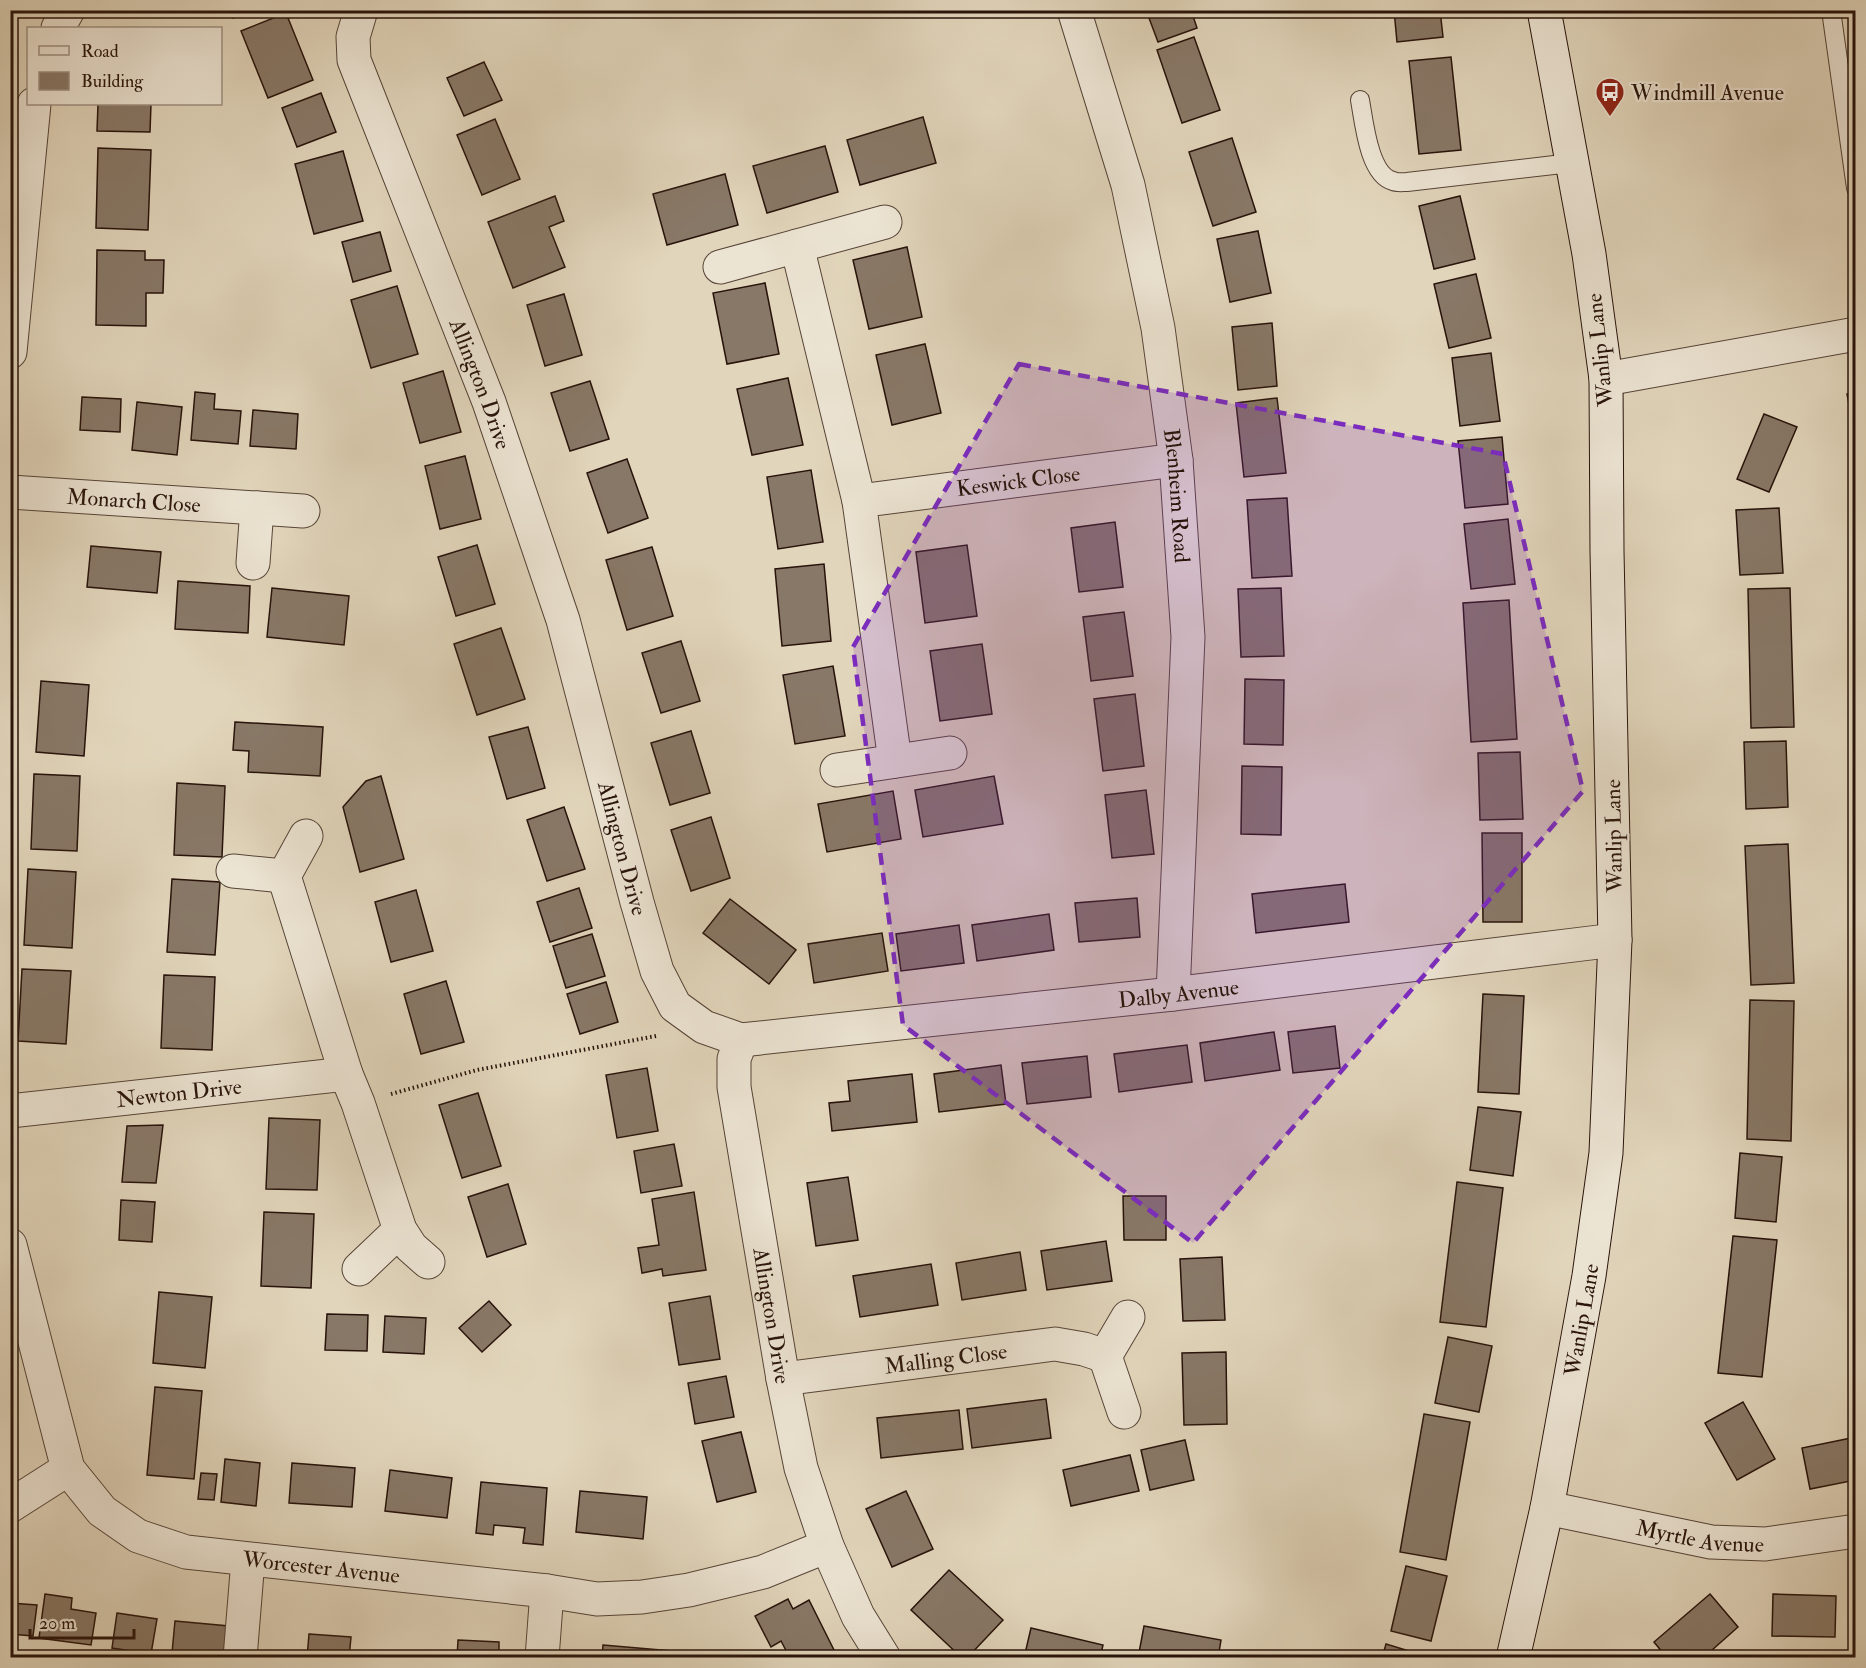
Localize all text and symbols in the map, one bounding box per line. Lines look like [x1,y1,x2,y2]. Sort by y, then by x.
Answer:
legend [27,27,222,105]
text: Road [81,40,119,63]
text: Building [81,70,144,93]
bus stop icon: Windmill Avenue [1594,76,1626,118]
place label: Windmill Avenue [1630,79,1784,107]
street label: Wanlip Lane [1580,292,1621,409]
street label: Allington Drive [442,314,517,453]
street label: Blenheim Road [1157,427,1196,564]
street label: Keswick Close [955,460,1082,503]
street label: Monarch Close [66,483,201,519]
street label: Allington Drive [591,777,653,919]
street label: Wanlip Lane [1599,779,1630,894]
street label: Dalby Avenue [1117,973,1241,1015]
street label: Newton Drive [115,1073,243,1114]
street label: Allington Drive [746,1245,797,1386]
street label: Wanlip Lane [1558,1262,1606,1379]
street label: Malling Close [883,1337,1009,1381]
street label: Myrtle Avenue [1634,1514,1764,1559]
street label: Worcester Avenue [240,1545,401,1590]
scale bar [30,1602,134,1640]
text: 20 m [39,1612,75,1635]

